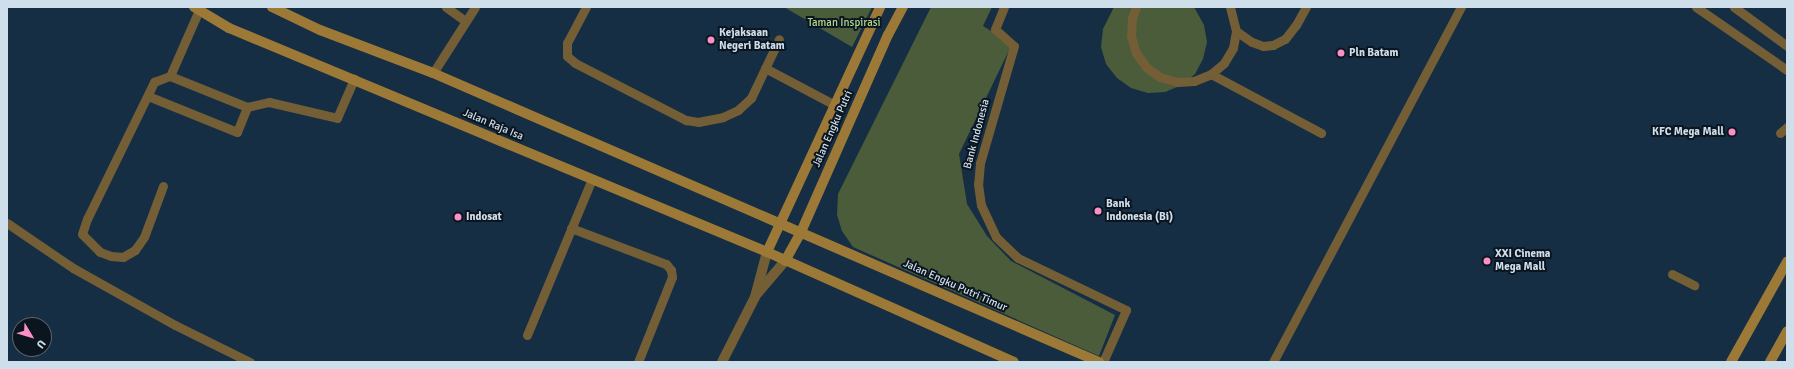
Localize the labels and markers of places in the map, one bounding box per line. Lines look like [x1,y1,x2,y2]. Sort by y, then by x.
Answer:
place label: Kejaksaan Negeri Batam [719,27,785,53]
marker: Kejaksaan Negeri Batam [706,35,716,45]
place label: Pln Batam [1349,46,1398,60]
marker: Pln Batam [1336,48,1346,58]
place label: KFC Mega Mall [1652,125,1724,139]
marker: KFC Mega Mall [1727,127,1737,137]
place label: Bank Indonesia (Bi) [1106,198,1173,224]
marker: Bank Indonesia (Bi) [1093,206,1103,216]
place label: Indosat [466,210,502,224]
marker: Indosat [453,212,463,222]
place label: XXI Cinema Mega Mall [1495,248,1550,274]
marker: XXI Cinema Mega Mall [1482,256,1492,266]

